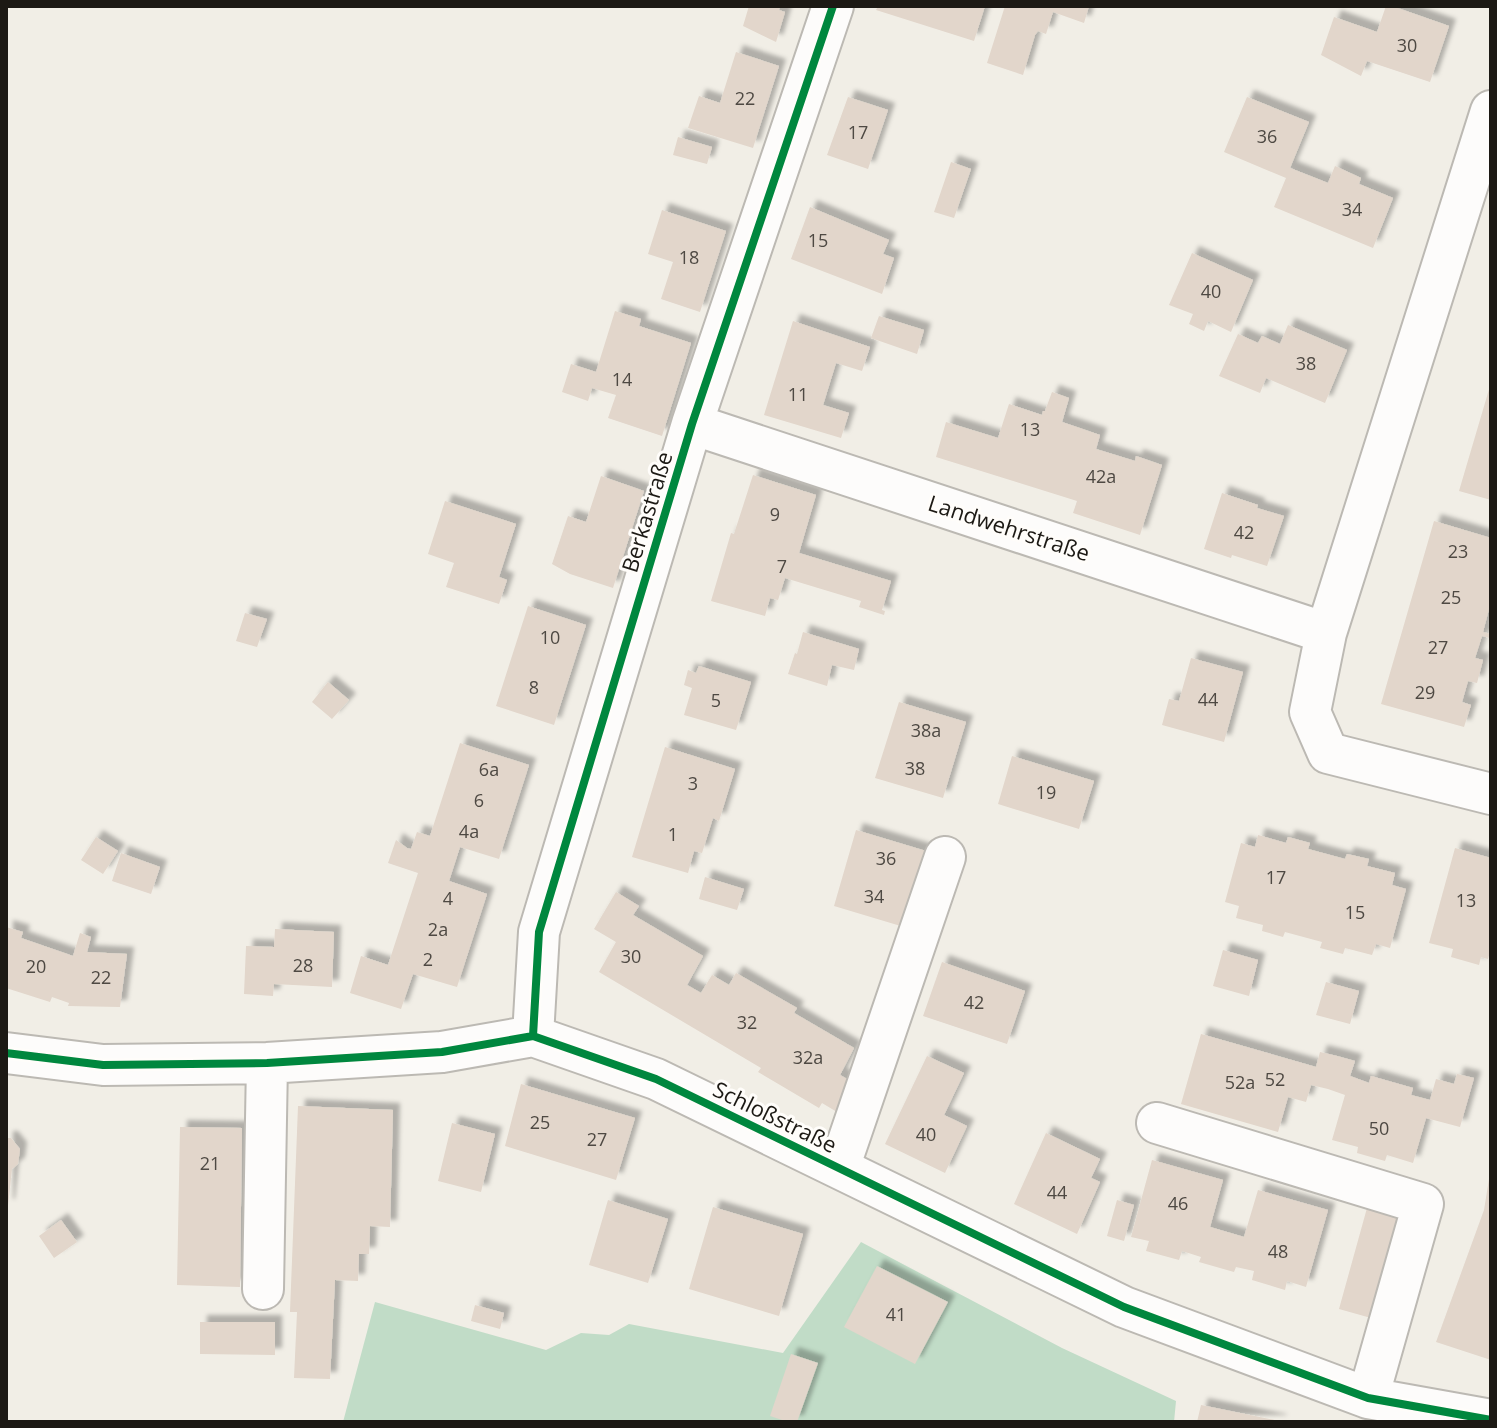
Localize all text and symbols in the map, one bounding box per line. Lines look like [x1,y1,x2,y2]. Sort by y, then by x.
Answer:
house number: 30 [1397,33,1417,57]
house number: 22 [735,86,755,110]
house number: 17 [848,120,868,144]
house number: 36 [1257,124,1277,148]
house number: 34 [1342,197,1362,221]
house number: 15 [808,228,828,252]
house number: 18 [679,245,699,269]
house number: 40 [1201,279,1221,303]
house number: 38 [1296,351,1316,375]
house number: 14 [612,367,632,391]
house number: 11 [788,382,808,406]
house number: 13 [1020,417,1040,441]
street label: Berkastraße [613,448,679,576]
house number: 42a [1086,464,1116,488]
street label: Landwehrstraße [925,487,1094,567]
house number: 9 [770,502,780,526]
house number: 42 [1234,520,1254,544]
house number: 23 [1448,539,1468,563]
house number: 7 [777,554,787,578]
house number: 25 [1441,585,1461,609]
house number: 10 [540,625,560,649]
house number: 27 [1428,635,1448,659]
house number: 8 [529,675,539,699]
house number: 29 [1415,680,1435,704]
house number: 44 [1198,687,1218,711]
house number: 5 [711,688,721,712]
house number: 38a [911,718,941,742]
house number: 38 [905,756,925,780]
house number: 6a [479,757,499,781]
house number: 3 [688,771,698,795]
house number: 19 [1036,780,1056,804]
house number: 6 [474,788,484,812]
house number: 4a [459,819,479,843]
house number: 1 [668,822,678,846]
house number: 36 [876,846,896,870]
house number: 17 [1266,865,1286,889]
house number: 34 [864,884,884,908]
house number: 4 [443,886,453,910]
house number: 13 [1456,888,1476,912]
house number: 15 [1345,900,1365,924]
house number: 2a [428,917,448,941]
house number: 30 [621,944,641,968]
house number: 2 [423,947,433,971]
house number: 28 [293,953,313,977]
house number: 20 [26,954,46,978]
house number: 22 [91,965,111,989]
house number: 42 [964,990,984,1014]
house number: 32 [737,1010,757,1034]
house number: 32a [793,1045,823,1069]
house number: 52 [1265,1067,1285,1091]
house number: 52a [1225,1070,1255,1094]
street label: Schloßstraße [709,1073,842,1159]
house number: 25 [530,1110,550,1134]
house number: 50 [1369,1116,1389,1140]
house number: 40 [916,1122,936,1146]
house number: 27 [587,1127,607,1151]
house number: 21 [200,1151,220,1175]
house number: 44 [1047,1180,1067,1204]
house number: 46 [1168,1191,1188,1215]
house number: 48 [1268,1239,1288,1263]
house number: 41 [886,1302,906,1326]

